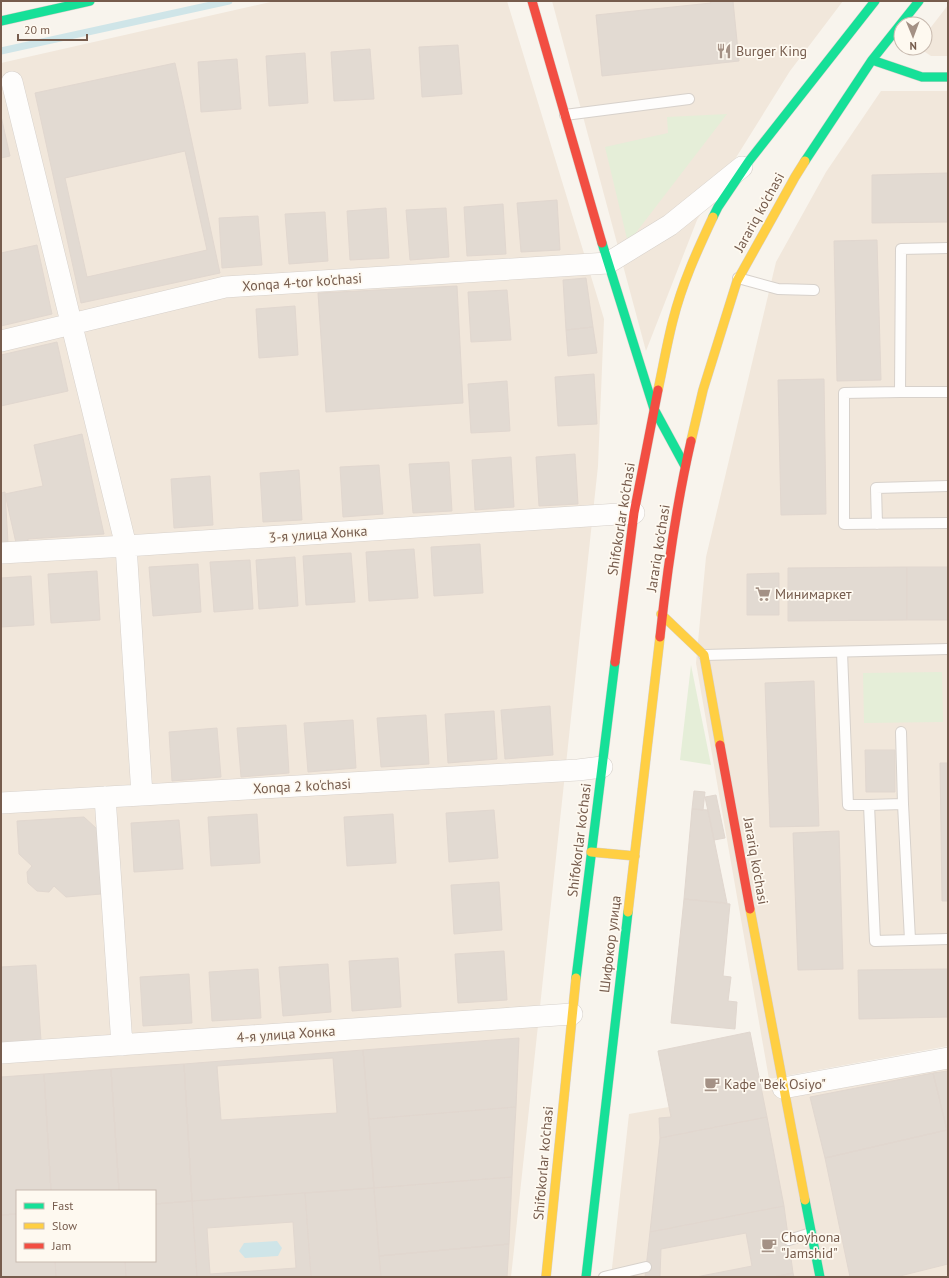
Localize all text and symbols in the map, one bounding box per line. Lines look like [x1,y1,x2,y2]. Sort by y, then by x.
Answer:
scale bar [18,16,87,42]
north arrow [893,16,933,56]
text: 20 m [24,22,50,37]
text: N [909,39,917,53]
restaurant icon: Burger King [715,42,733,60]
place label: Burger King [736,42,807,60]
street label: Jarariq ko'chasi [729,169,788,256]
street label: Xonqa 4-tor ko'chasi [241,269,363,295]
street label: Shifokorlar ko'chasi [603,461,639,577]
street label: Jarariq ko'chasi [642,503,674,594]
street label: 3-я улица Хонка [268,522,368,546]
supermarket icon: Минимаркет [754,585,772,603]
place label: Минимаркет [775,585,852,603]
street label: Xonqa 2 ko'chasi [252,774,352,798]
street label: Shifokorlar ko'chasi [563,782,595,898]
street label: Jarariq ko'chasi [739,815,773,906]
street label: Шифокор улица [595,894,625,994]
street label: 4-я улица Хонка [236,1022,336,1046]
cafe icon: Кафе "Bek Osiyo" [703,1075,721,1093]
place label: Кафе "Bek Osiyo" [724,1075,826,1093]
street label: Shifokorlar ko'chasi [529,1105,557,1221]
legend [16,1190,156,1262]
text: Fast [52,1198,73,1213]
text: Slow [52,1218,77,1233]
place label: Choyhona "Jamshid" [781,1228,840,1262]
cafe icon: Choyhona "Jamshid" [760,1236,778,1254]
text: Jam [51,1238,71,1253]

